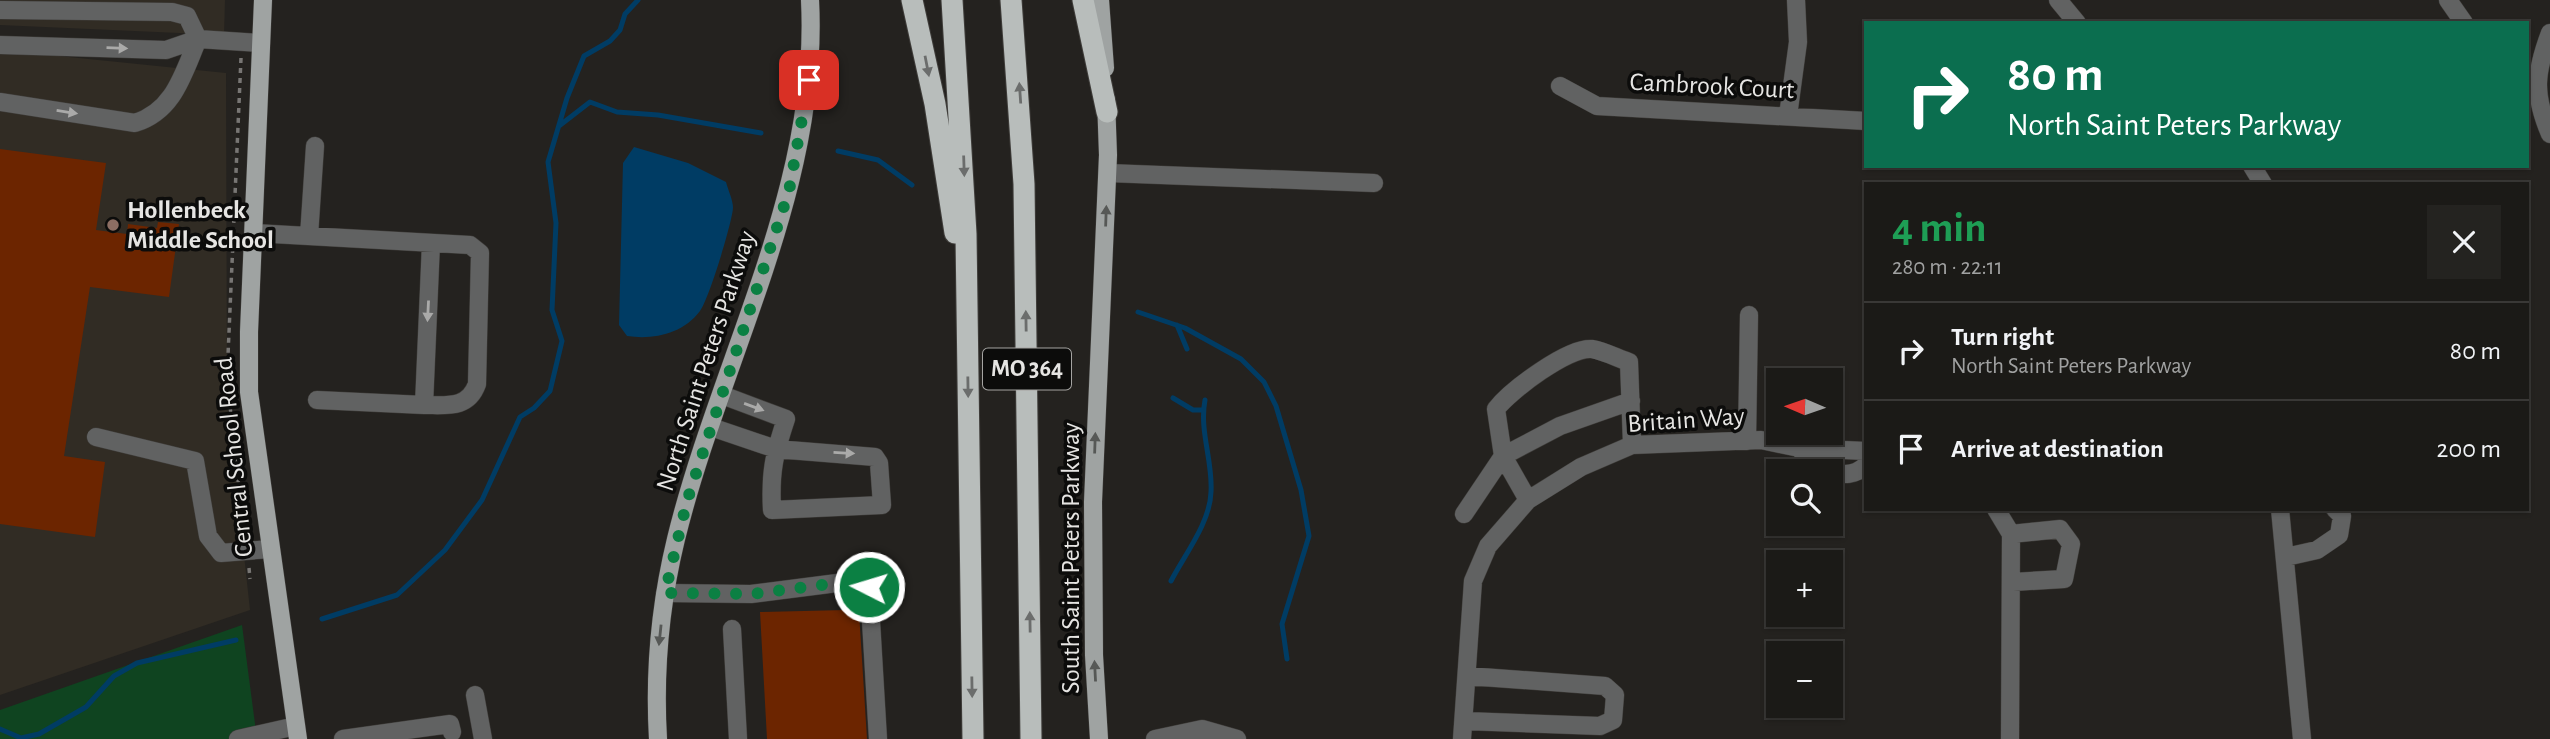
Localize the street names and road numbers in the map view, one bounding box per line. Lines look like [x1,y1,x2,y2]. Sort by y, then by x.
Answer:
street label: Cambrook Court [1629,69,1795,103]
street label: North Saint Peters Parkway [652,228,760,494]
road number: MO 364 [983,348,1071,390]
street label: Central School Road [211,356,257,558]
street label: Britain Way [1627,403,1745,437]
street label: South Saint Peters Parkway [1058,422,1084,694]

